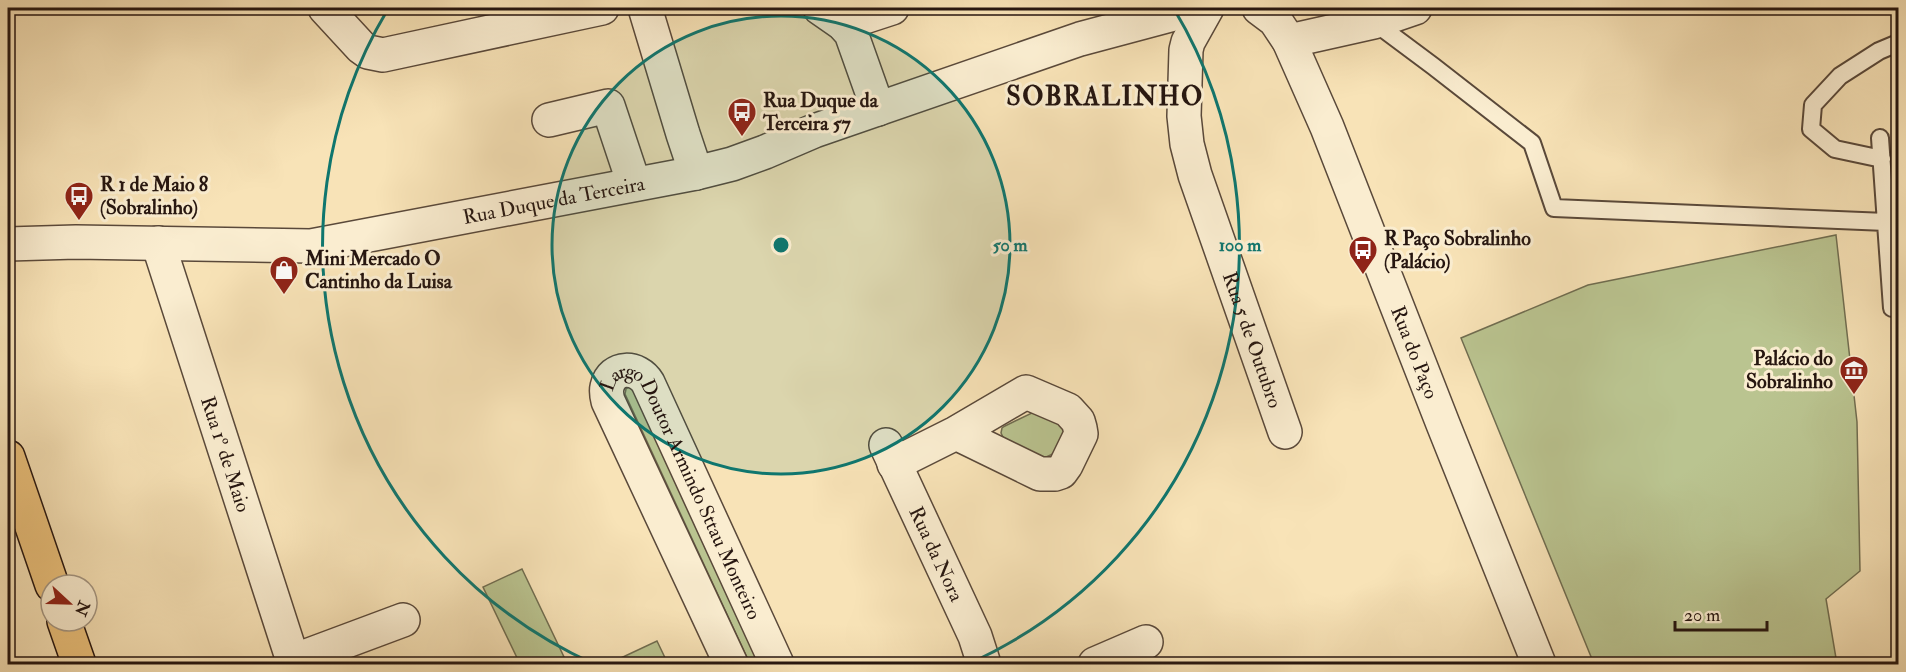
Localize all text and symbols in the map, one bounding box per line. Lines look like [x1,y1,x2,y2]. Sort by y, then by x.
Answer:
district label: SOBRALINHO [1006,81,1204,113]
place label: Rua Duque da Terceira 57 [762,88,879,136]
bus stop icon: Rua Duque da Terceira 57 [726,96,758,138]
street label: Rua Duque da Terceira [461,171,648,230]
place label: R 1 de Maio 8 (Sobralinho) [100,172,209,220]
bus stop icon: R 1 de Maio 8 (Sobralinho) [63,180,95,222]
place label: R Paço Sobralinho (Palácio) [1384,226,1531,274]
text: 50 m [993,234,1028,257]
text: 100 m [1219,234,1262,257]
bus stop icon: R Paço Sobralinho (Palácio) [1347,234,1379,276]
centre of rings [771,235,791,255]
place label: Mini Mercado O Cantinho da Luisa [304,246,453,294]
shop icon: Mini Mercado O Cantinho da Luisa [268,254,300,296]
street label: Rua 5 de Outubro [1217,269,1288,411]
street label: Rua do Paço [1385,302,1444,402]
place label: Palácio do Sobralinho [1746,346,1833,394]
museum icon: Palácio do Sobralinho [1838,354,1870,396]
street label: Largo Doutor Armindo Sttau Monteiro [594,358,767,624]
street label: Rua 1º de Maio [195,393,256,515]
street label: Rua da Nora [903,502,969,606]
north arrow [39,573,99,633]
scale bar [1675,594,1766,632]
text: N [70,597,94,619]
text: 20 m [1684,604,1720,627]

